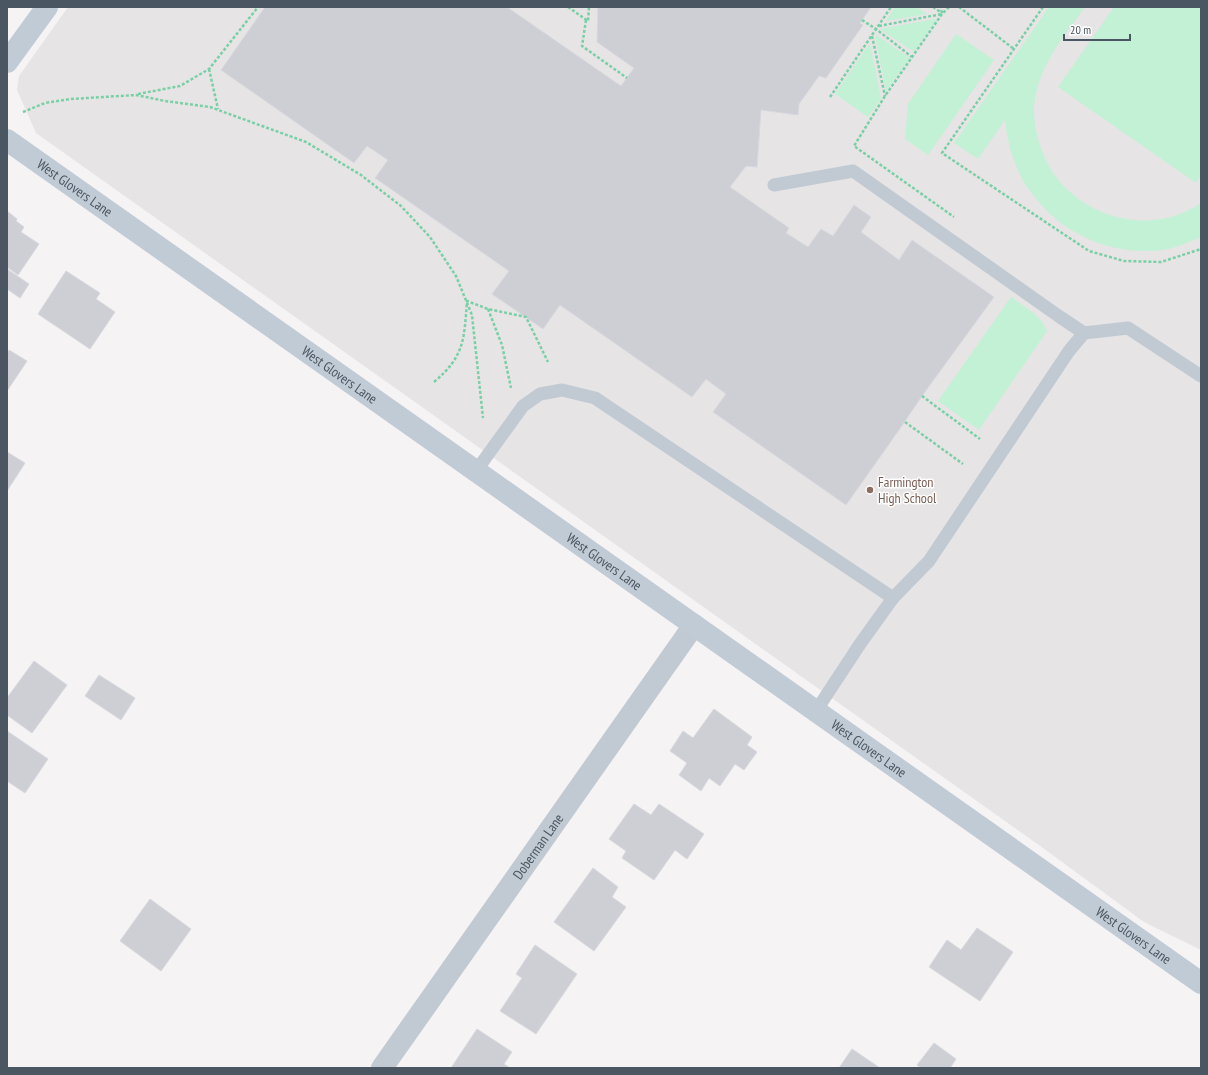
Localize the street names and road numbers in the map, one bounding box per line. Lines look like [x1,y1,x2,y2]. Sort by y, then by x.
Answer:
street label: West Glovers Lane [34,155,116,221]
street label: West Glovers Lane [298,342,381,408]
street label: West Glovers Lane [563,529,646,595]
street label: West Glovers Lane [828,716,910,781]
street label: Doberman Lane [509,810,567,883]
street label: West Glovers Lane [1092,903,1175,968]

